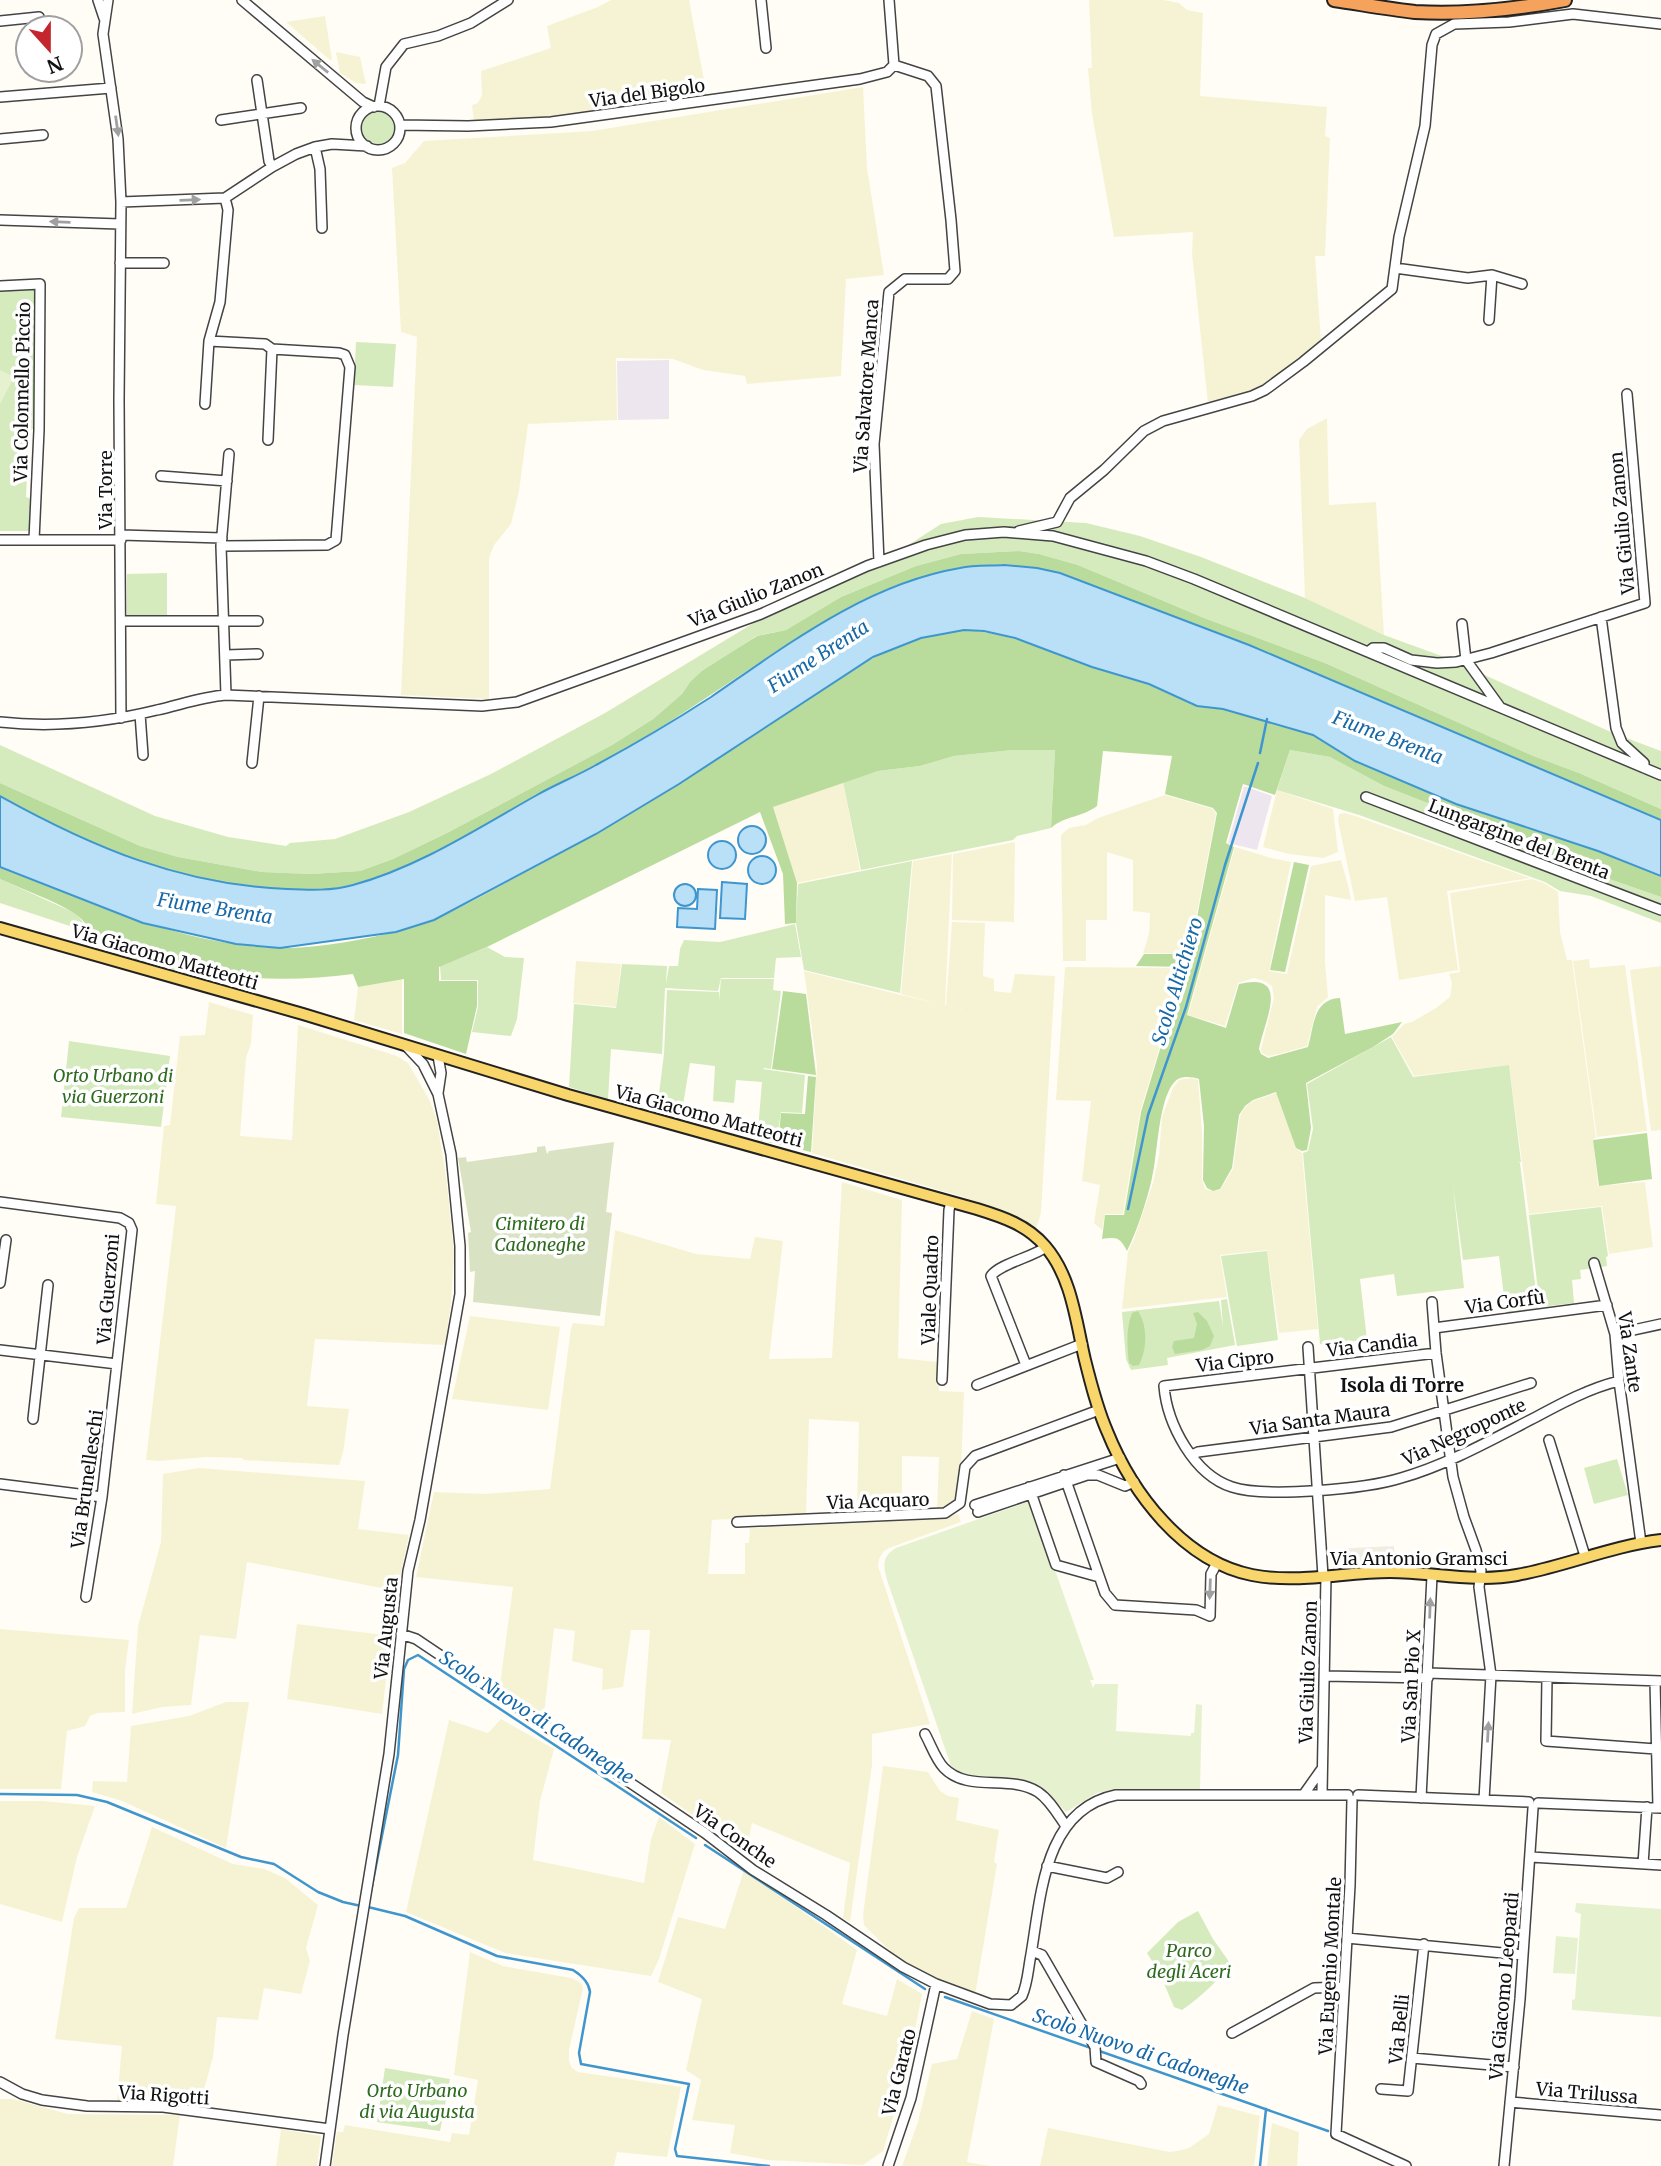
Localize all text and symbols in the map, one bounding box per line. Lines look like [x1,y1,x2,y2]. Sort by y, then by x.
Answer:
north arrow [14,14,84,84]
text: N [44,51,66,79]
one-way arrow [311,59,328,74]
street label: Via del Bigolo [587,74,706,113]
one-way arrow [111,115,122,137]
one-way arrow [179,195,201,206]
one-way arrow [49,216,71,227]
street label: Via Salvatore Manca [848,298,884,475]
street label: Via Colonnello Piccio [9,302,35,483]
street label: Via Torre [94,450,117,531]
street label: Via Giulio Zanon [1604,451,1640,596]
street label: Via Giulio Zanon [684,557,827,633]
water label: Fiume Brenta [762,614,873,698]
water label: Fiume Brenta [1329,705,1447,769]
street label: Lungargine del Brenta [1425,794,1613,884]
water label: Fiume Brenta [155,887,274,929]
water label: Scolo Altichiero [1146,914,1208,1048]
street label: Via Giacomo Matteotti [68,919,261,995]
park label: Orto Urbano di via Guerzoni [53,1064,173,1108]
street label: Via Giacomo Matteotti [612,1080,806,1152]
park label: Cimitero di Cadoneghe [494,1212,586,1256]
street label: Via Guerzoni [92,1232,124,1346]
street label: Viale Quadro [917,1235,943,1346]
street label: Via Corfù [1463,1285,1546,1319]
street label: Via Zante [1613,1309,1647,1394]
street label: Via Candia [1324,1328,1419,1362]
street label: Via Cipro [1194,1345,1275,1377]
district label: Isola di Torre [1340,1373,1464,1397]
street label: Via Negroponte [1398,1393,1529,1471]
street label: Via Santa Maura [1248,1398,1392,1440]
street label: Via Brunelleschi [66,1408,108,1551]
street label: Via Acquaro [825,1488,930,1514]
street label: Via Antonio Gramsci [1329,1547,1508,1570]
street label: Via Augusta [369,1575,403,1681]
one-way arrow [1205,1578,1216,1600]
one-way arrow [1425,1596,1436,1618]
street label: Via Giulio Zanon [1294,1600,1322,1745]
street label: Via San Pio X [1396,1629,1425,1744]
water label: Scolo Nuovo di Cadoneghe [435,1645,639,1789]
one-way arrow [1483,1720,1494,1742]
street label: Via Conche [688,1799,781,1873]
street label: Via Eugenio Montale [1314,1876,1346,2057]
street label: Via Giacomo Leopardi [1484,1891,1524,2082]
park label: Parco degli Aceri [1147,1939,1231,1983]
street label: Via Belli [1384,1993,1414,2066]
water label: Scolo Nuovo di Cadoneghe [1030,2003,1253,2099]
street label: Via Garato [877,2026,921,2119]
street label: Via Trilussa [1534,2077,1639,2109]
park label: Orto Urbano di via Augusta [359,2079,475,2123]
street label: Via Rigotti [117,2080,210,2110]

